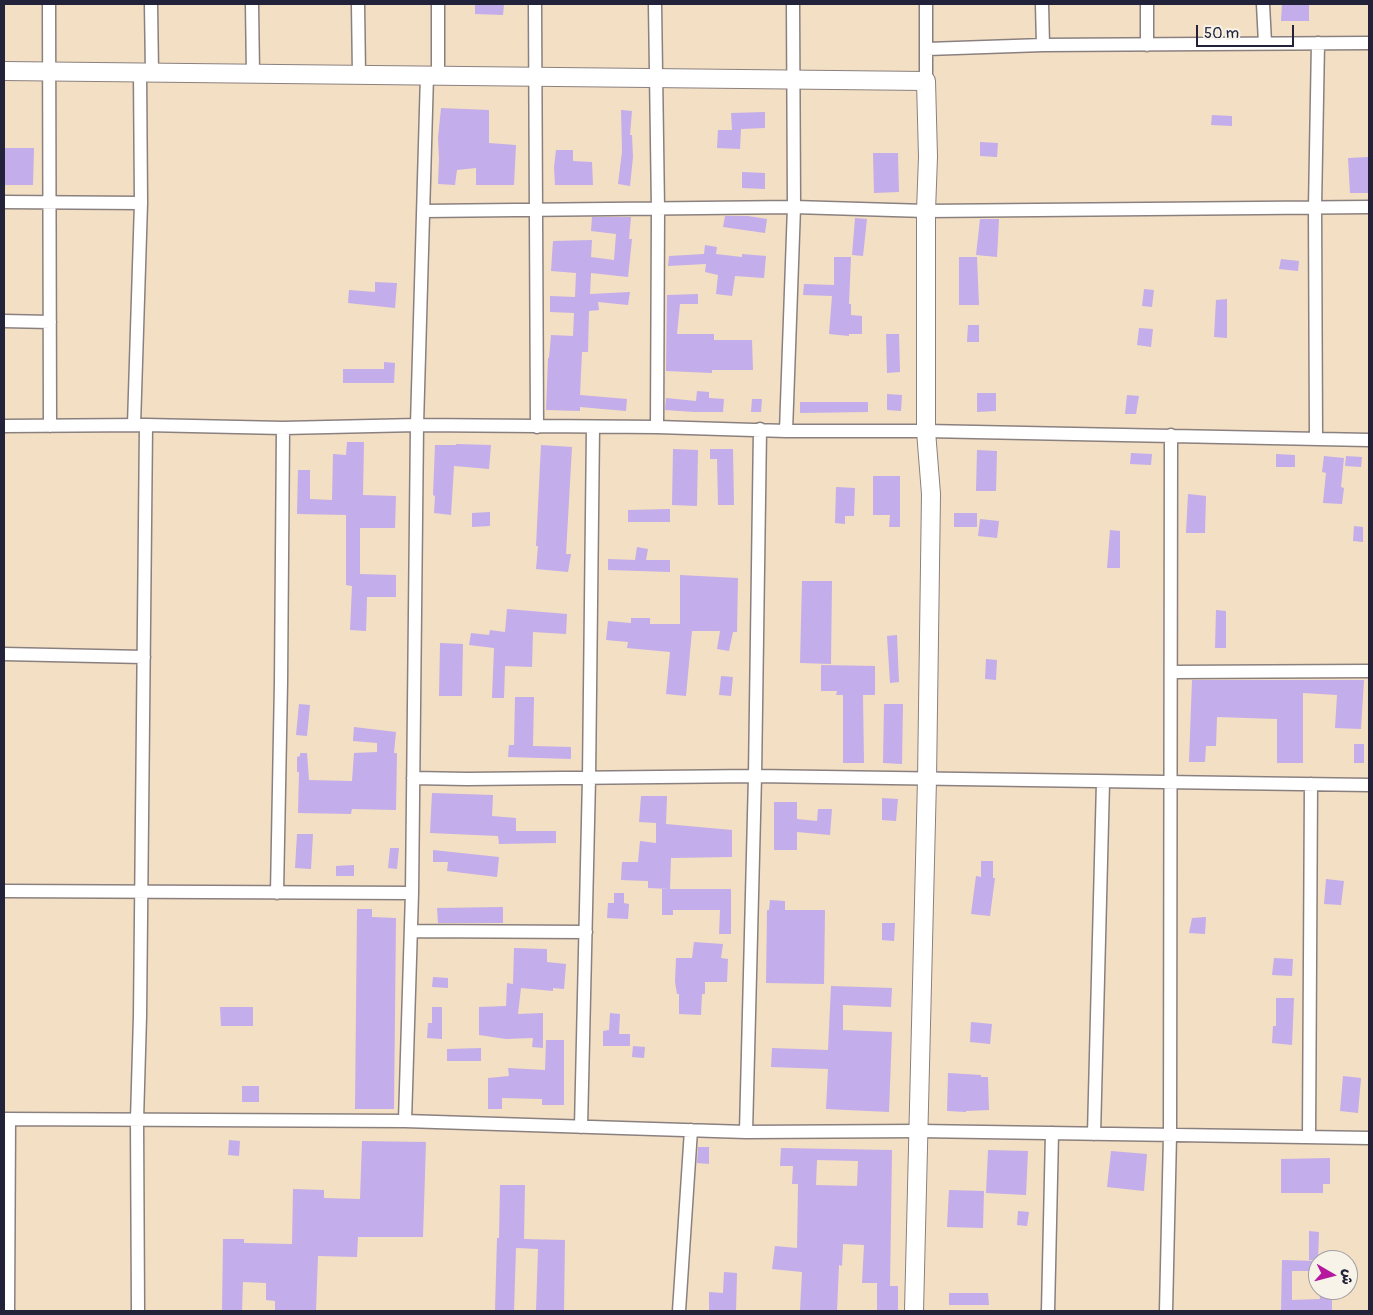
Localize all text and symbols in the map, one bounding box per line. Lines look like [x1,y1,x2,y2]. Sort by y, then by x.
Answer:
scale bar [1198,15,1296,47]
text: 50 m [1204,24,1239,43]
north arrow [1308,1250,1358,1300]
text: ش [1338,1268,1357,1286]

